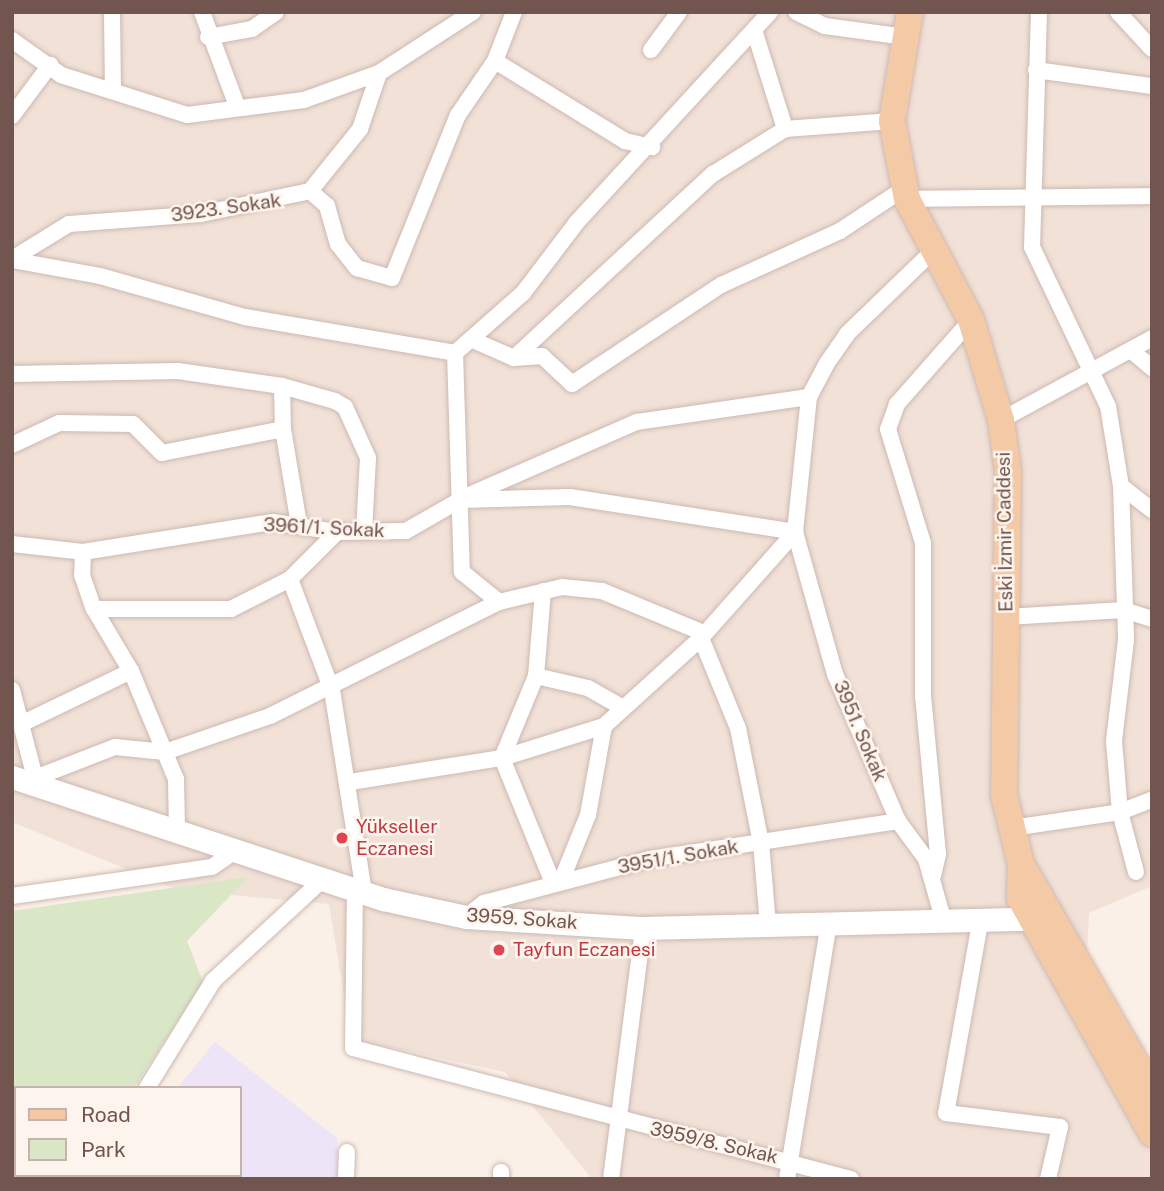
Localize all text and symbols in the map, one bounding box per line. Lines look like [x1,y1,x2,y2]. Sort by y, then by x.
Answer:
street label: 3923. Sokak [169,189,283,227]
street label: Eski İzmir Caddesi [992,452,1018,612]
street label: 3961/1. Sokak [263,513,385,543]
street label: 3951. Sokak [828,677,892,785]
place label: Yükseller Eczanesi [356,816,438,860]
marker: Yükseller Eczanesi [334,830,350,846]
street label: 3951/1. Sokak [616,835,740,879]
street label: 3959. Sokak [465,904,579,934]
place label: Tayfun Eczanesi [513,939,655,961]
marker: Tayfun Eczanesi [491,942,507,958]
legend [14,1086,242,1177]
text: Road [81,1102,131,1127]
street label: 3959/8. Sokak [648,1117,780,1169]
text: Park [81,1137,126,1162]

